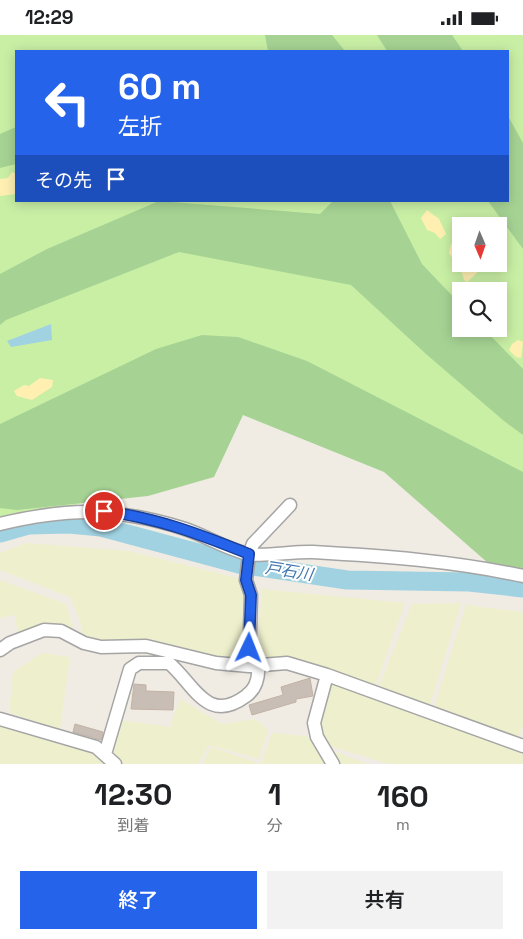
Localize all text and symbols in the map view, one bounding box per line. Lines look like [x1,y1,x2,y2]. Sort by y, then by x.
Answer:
text: 12:29 [25,5,74,30]
text: 60 m [118,65,201,109]
icon: left [35,70,100,135]
text: 左折 [118,112,162,140]
icon: arrive [102,165,130,193]
text: その先 [35,168,92,193]
north arrow [452,217,508,273]
map controls [452,217,507,337]
button: search [452,282,507,337]
pin [83,490,125,532]
icon: arrive [90,497,118,525]
water label: 戸石川 [264,557,316,585]
position arrow [222,621,274,673]
text: 12:30 [94,775,172,814]
text: 1 [268,775,282,814]
text: 160 [377,777,429,816]
text: m [396,814,410,835]
text: 到着 [117,815,149,836]
text: 分 [267,815,283,836]
button: 終了 [20,871,257,929]
button: 共有 [267,871,503,929]

